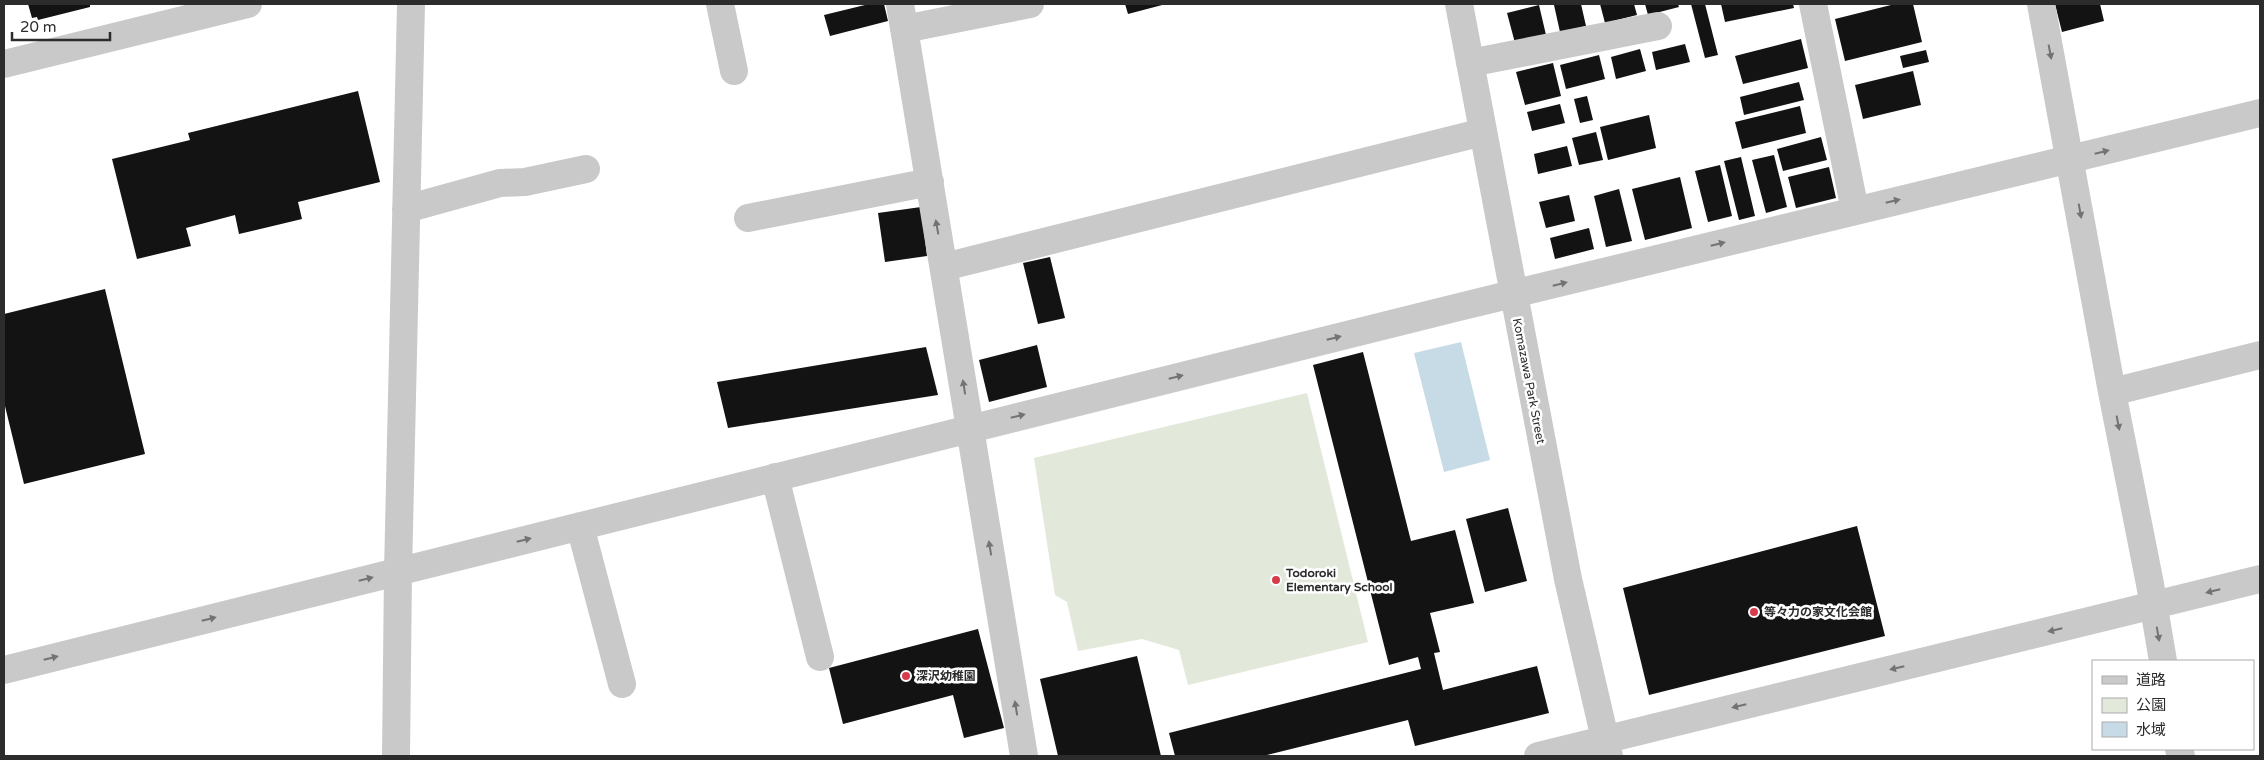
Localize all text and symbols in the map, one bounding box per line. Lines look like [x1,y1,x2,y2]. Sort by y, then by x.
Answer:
scale bar [12,10,110,42]
text: 20 m [20,18,57,36]
one-way arrow [2047,44,2055,60]
one-way arrow [2095,148,2110,156]
one-way arrow [1885,197,1900,205]
one-way arrow [2077,204,2085,220]
one-way arrow [933,219,941,235]
one-way arrow [1711,240,1726,248]
one-way arrow [1553,280,1568,288]
street label: Komazawa Park Street [1510,317,1548,446]
one-way arrow [1326,334,1341,342]
one-way arrow [1168,373,1183,381]
one-way arrow [960,379,968,395]
one-way arrow [1011,412,1026,420]
one-way arrow [2114,415,2122,431]
one-way arrow [517,536,532,544]
one-way arrow [986,539,994,555]
place label: Todoroki Elementary School [1285,566,1393,595]
marker: Todoroki Elementary School [1270,574,1282,586]
one-way arrow [359,575,374,583]
one-way arrow [2205,588,2220,596]
place label: 等々力の家文化会館 [1764,605,1872,619]
marker: 等々力の家文化会館 [1748,606,1760,618]
one-way arrow [201,615,216,623]
one-way arrow [2048,626,2063,634]
one-way arrow [2155,627,2163,643]
one-way arrow [44,654,59,662]
legend [2092,660,2254,750]
one-way arrow [1890,664,1905,672]
place label: 深沢幼稚園 [916,669,976,683]
marker: 深沢幼稚園 [900,670,912,682]
text: 道路 [2136,671,2166,689]
text: 公園 [2136,696,2166,714]
one-way arrow [1012,700,1020,716]
one-way arrow [1732,702,1747,710]
text: 水域 [2136,721,2166,739]

